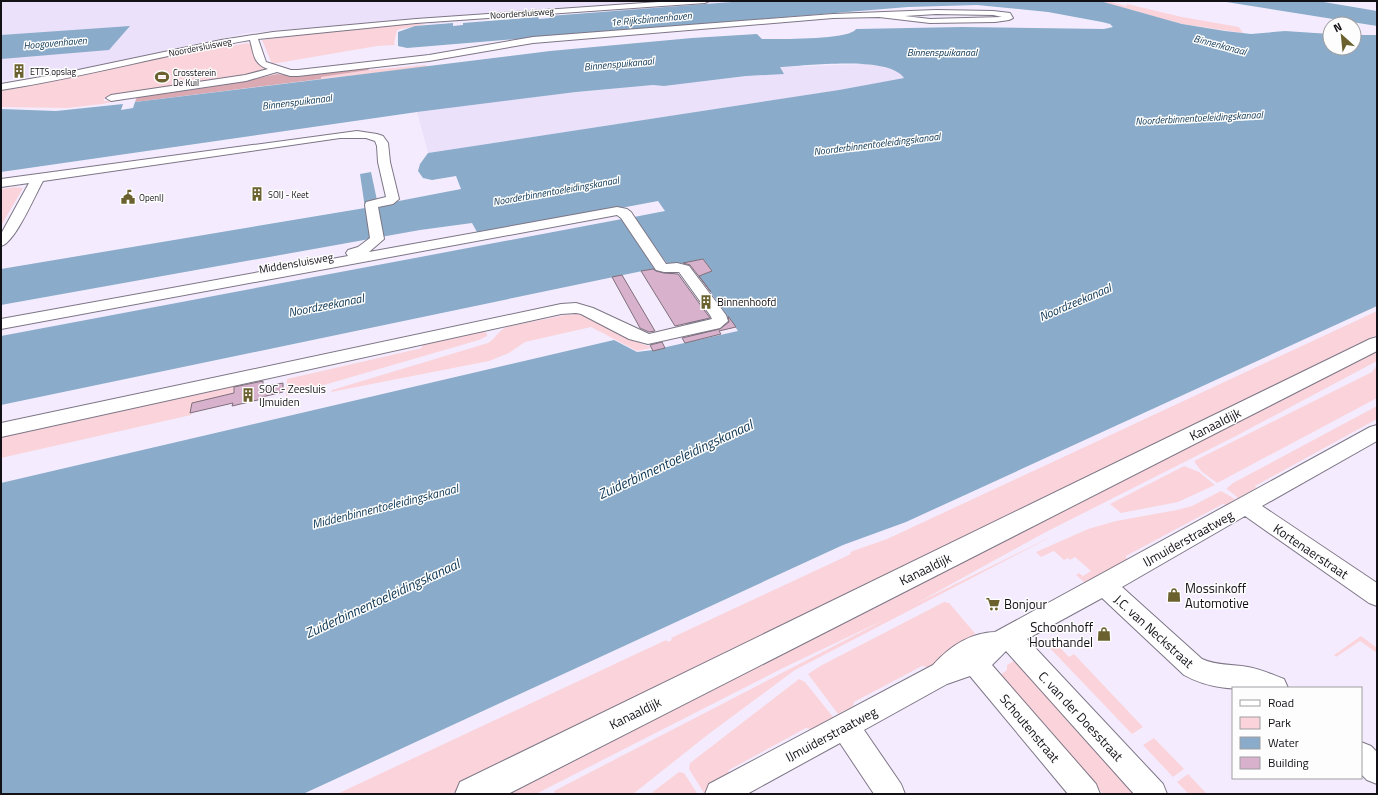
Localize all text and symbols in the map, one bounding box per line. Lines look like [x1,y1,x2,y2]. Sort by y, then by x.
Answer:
street label: Noordersluisweg [490,4,555,22]
water label: 1e Rijksbinnenhaven [610,8,693,30]
north arrow [1322,16,1362,56]
text: N [1330,18,1344,36]
water label: Binnenkanaal [1192,31,1250,60]
water label: Hoogovenhaven [23,33,88,53]
street label: Noordersluisweg [167,34,233,59]
water label: Binnenspuikanaal [907,45,979,60]
water label: Binnenspuikanaal [583,53,656,75]
building icon: ETTS opslag [11,63,27,79]
place label: ETTS opslag [30,65,77,78]
place label: Crossterein De Kuil [173,66,216,89]
sports icon: Crossterein De Kuil [154,69,170,85]
water label: Binnenspuikanaal [261,90,335,114]
water label: Noorderbinnentoeleidingskanaal [1135,107,1265,129]
water label: Noorderbinnentoeleidingskanaal [813,129,943,159]
water label: Noorderbinnentoeleidingskanaal [492,172,622,209]
building icon: SOIJ - Keet [249,186,265,202]
place label: SOIJ - Keet [268,188,310,201]
public building icon: OpenIJ [120,189,136,205]
place label: OpenIJ [139,191,164,204]
street label: Middensluisweg [258,249,335,277]
water label: Noordzeekanaal [1036,278,1115,326]
water label: Noordzeekanaal [287,288,367,322]
building icon: Binnenhoofd [698,294,714,310]
place label: Binnenhoofd [717,294,777,310]
place label: SOC - Zeesluis IJmuiden [259,381,326,410]
building icon: SOC - Zeesluis IJmuiden [240,387,256,403]
street label: Kanaaldijk [1186,402,1244,446]
water label: Zuiderbinnentoeleidingskanaal [594,413,758,504]
water label: Middenbinnentoeleidingskanaal [310,478,461,533]
street label: IJmuiderstraatweg [1139,505,1237,571]
street label: Kortenaerstraat [1269,518,1353,584]
street label: Kanaaldijk [896,548,954,590]
water label: Zuiderbinnentoeleidingskanaal [301,552,465,643]
place label: Mossinkoff Automotive [1185,578,1249,613]
shop icon: Mossinkoff Automotive [1166,587,1182,603]
street label: J.C. van Neckstraat [1110,590,1199,673]
place label: Bonjour [1004,594,1047,614]
supermarket icon: Bonjour [985,596,1001,612]
place label: Schoonhoff Houthandel [1029,617,1094,652]
shop icon: Schoonhoff Houthandel [1096,626,1112,642]
street label: C. van der Doesstraat [1034,667,1128,766]
legend [1232,687,1362,779]
street label: Schoutenstraat [995,689,1065,767]
street label: Kanaaldijk [606,692,664,734]
text: Road [1268,693,1294,712]
street label: IJmuiderstraatweg [782,701,881,767]
text: Park [1268,713,1291,732]
text: Water [1268,733,1299,752]
text: Building [1268,753,1309,772]

